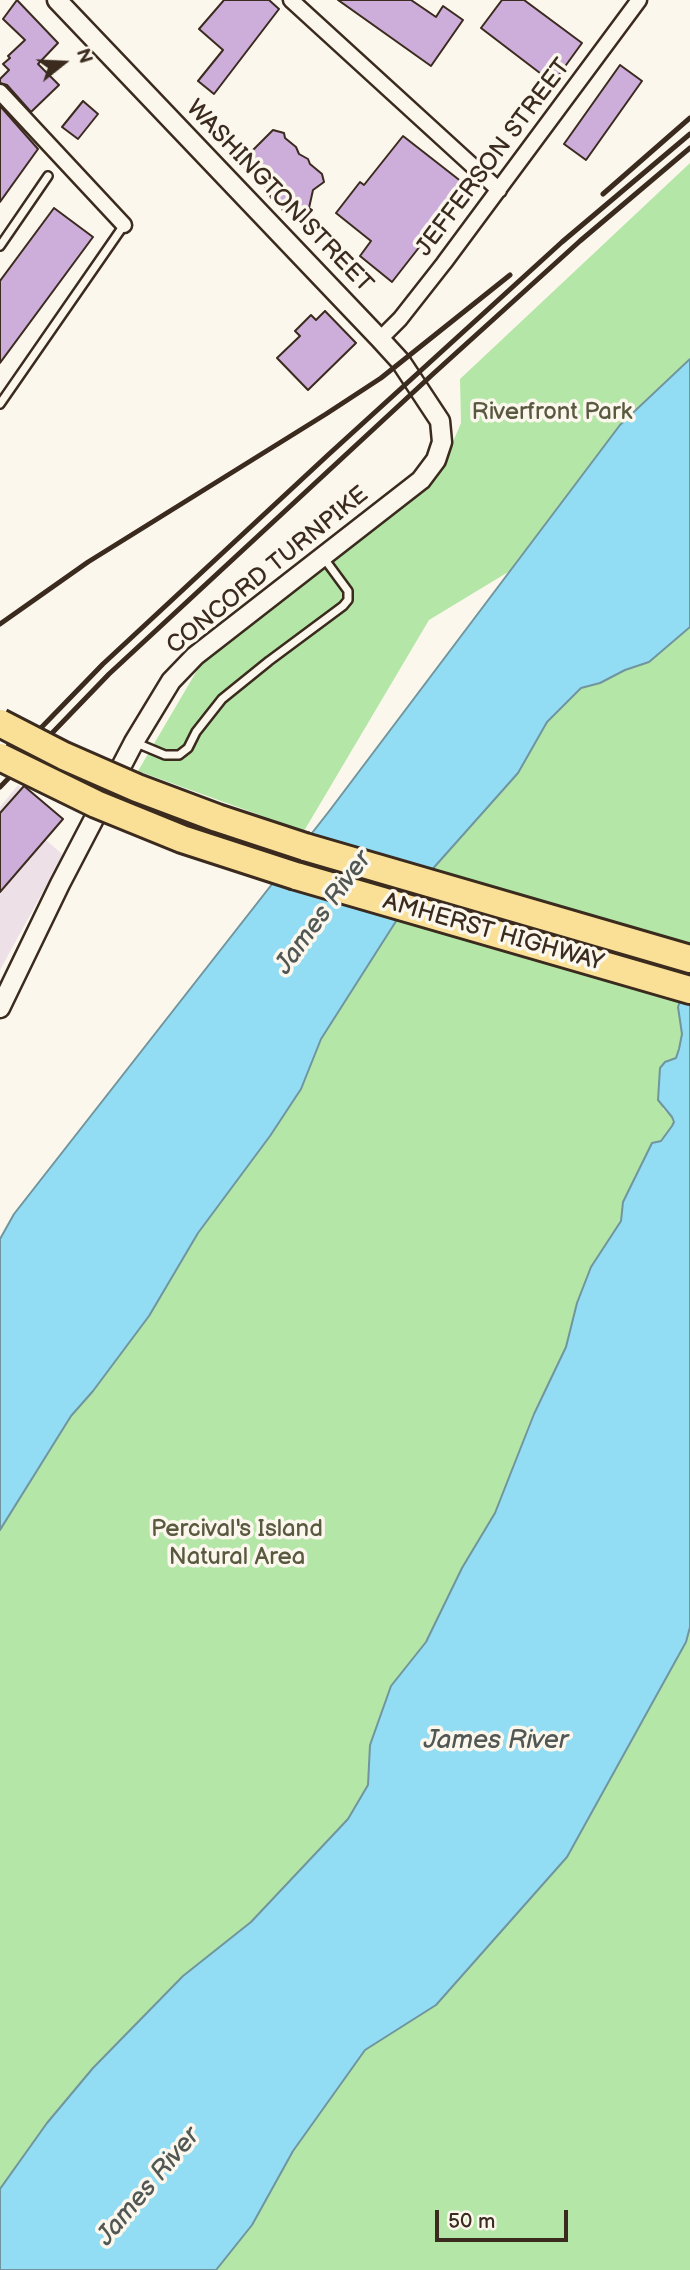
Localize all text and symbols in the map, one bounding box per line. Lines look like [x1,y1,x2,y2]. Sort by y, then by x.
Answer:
north arrow [28,28,98,98]
text: N [70,46,97,67]
street label: JEFFERSON STREET [411,54,577,262]
street label: WASHINGTON STREET [179,95,379,299]
park label: Riverfront Park [472,399,632,427]
street label: CONCORD TURNPIKE [162,481,374,661]
water label: James River [269,845,379,981]
street label: AMHERST HIGHWAY [379,888,607,978]
park label: Percival's Island Natural Area [151,1516,323,1572]
water label: James River [424,1725,568,1757]
water label: James River [91,2122,207,2252]
scale bar [438,2196,571,2240]
text: 50 m [448,2209,495,2234]

